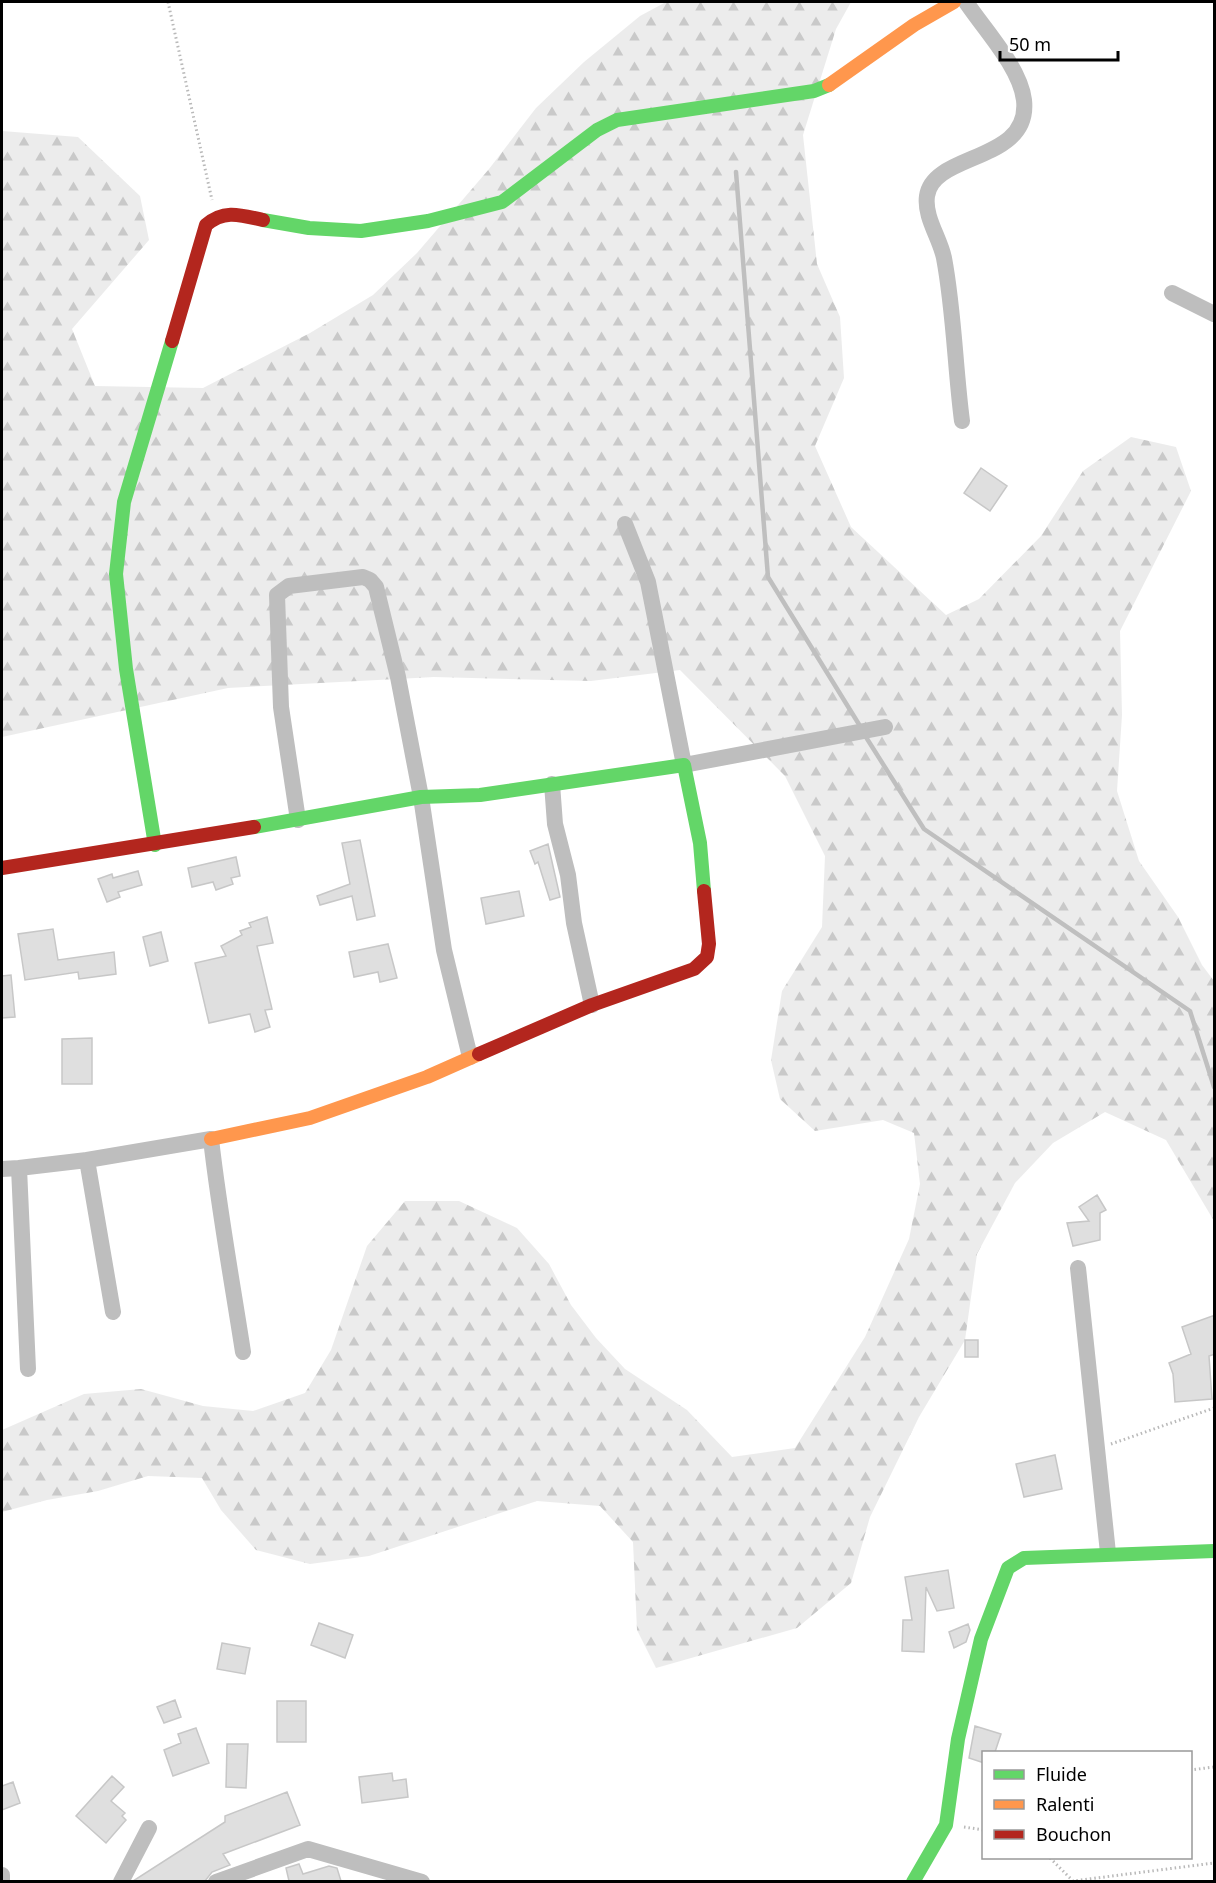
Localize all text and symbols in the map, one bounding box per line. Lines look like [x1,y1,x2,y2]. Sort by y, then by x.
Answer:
scale bar [1000,24,1118,62]
text: 50 m [1009,32,1051,56]
legend [982,1751,1192,1859]
text: Fluide [1036,1762,1087,1786]
text: Ralenti [1036,1792,1094,1816]
text: Bouchon [1036,1822,1112,1846]

